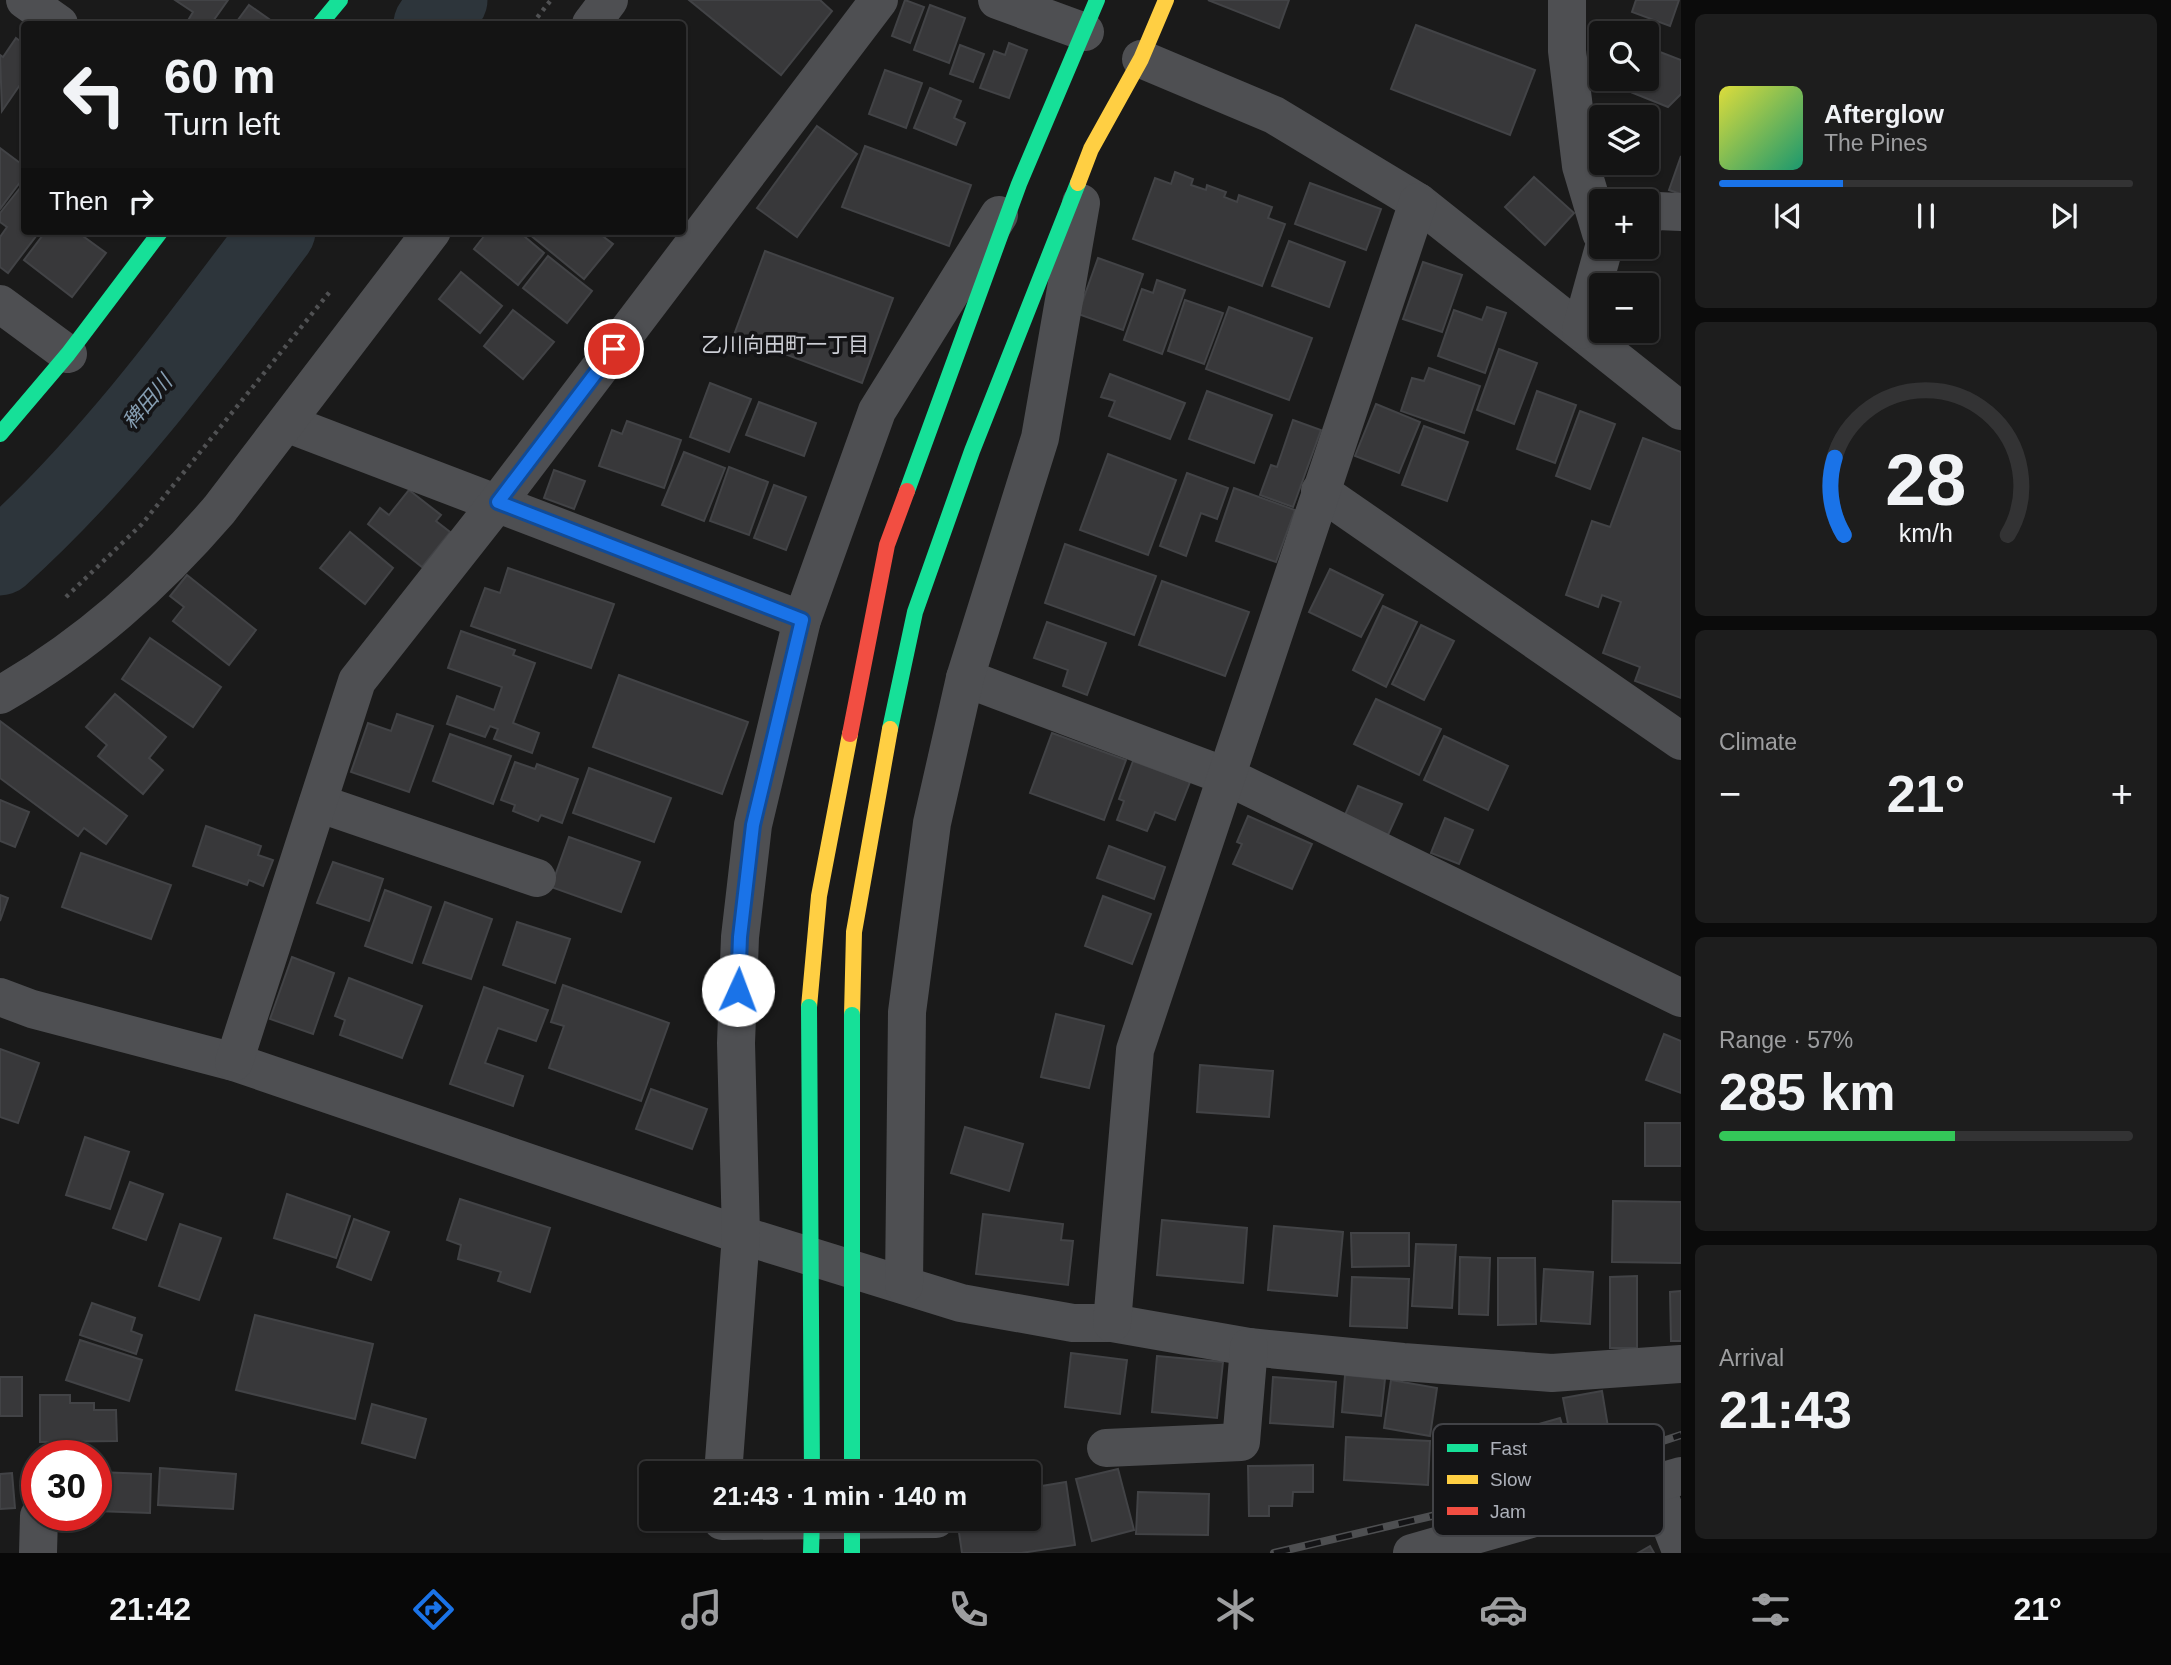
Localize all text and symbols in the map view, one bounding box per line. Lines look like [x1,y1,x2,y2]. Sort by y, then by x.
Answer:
map controls [1589,21,1659,343]
button: search [1589,21,1659,91]
icon: left [49,49,140,140]
text: 60 m [164,49,276,103]
text: Afterglow [1824,99,1944,129]
button: layers [1589,105,1659,175]
text: Turn left [164,106,280,142]
text: The Pines [1824,130,1928,156]
icon: right [122,182,160,220]
text: Then [49,186,108,216]
button: + [1589,189,1659,259]
icon: previous [1769,197,1807,235]
icon: pause [1907,197,1945,235]
icon: next [2045,197,2083,235]
button: − [1589,273,1659,343]
pin [584,319,644,379]
icon: arrive [595,330,633,368]
district label: 乙川向田町一丁目 [701,333,869,356]
water label: 稗田川 [118,369,177,434]
text: 28 [1886,439,1966,520]
text: km/h [1899,518,1953,546]
text: Climate [1719,729,1797,755]
text: 21° [1887,765,1965,823]
text: − [1719,773,1741,815]
text: + [2111,773,2133,815]
position arrow [701,953,775,1027]
text: Range · 57% [1719,1027,1853,1053]
text: 285 km [1719,1063,1895,1121]
text: Arrival [1719,1345,1784,1371]
text: 21:43 [1719,1381,1852,1439]
legend [1433,1424,1664,1536]
text: Fast [1490,1438,1528,1459]
speed limit sign: 30 [21,1440,112,1531]
text: Slow [1490,1469,1531,1490]
text: 21:43 · 1 min · 140 m [713,1481,967,1511]
text: Jam [1490,1501,1526,1522]
icon: directions [409,1585,458,1634]
icon: music [677,1585,726,1634]
icon: phone [944,1585,993,1634]
icon: climate [1211,1585,1260,1634]
icon: car [1479,1585,1528,1634]
icon: filters [1746,1585,1795,1634]
text: 21:42 [109,1591,191,1627]
text: 21° [2013,1591,2062,1627]

